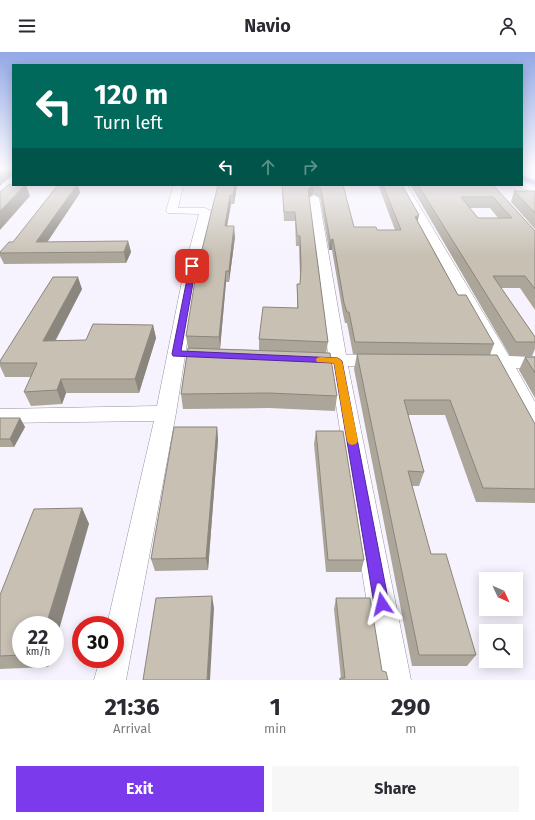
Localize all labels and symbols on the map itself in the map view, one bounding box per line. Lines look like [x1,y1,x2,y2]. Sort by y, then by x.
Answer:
pin [175,249,209,283]
north arrow [479,572,523,616]
position arrow [361,583,403,625]
speed limit sign: 30 [72,616,124,668]

